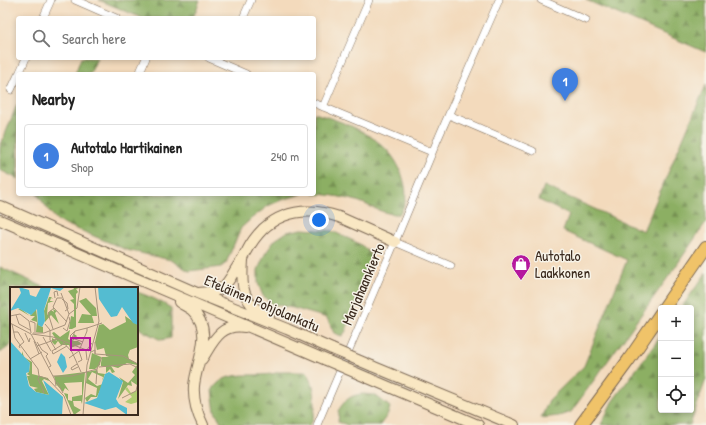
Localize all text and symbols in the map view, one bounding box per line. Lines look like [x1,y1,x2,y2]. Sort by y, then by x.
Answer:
search box [16,16,316,60]
icon: search [30,27,52,49]
text: Search here [62,28,126,49]
pin: 1 [552,68,578,101]
text: Nearby [32,87,75,110]
text: Autotalo Hartikainen [71,137,182,158]
text: 1 [44,147,48,165]
text: 240 m [270,147,299,165]
text: Shop [71,158,93,176]
your location [309,210,329,230]
street label: Marjahaankierto [336,240,390,328]
place label: Autotalo Laakkonen [535,245,591,283]
shop icon: Autotalo Laakkonen [510,253,532,281]
street label: Eteläinen Pohjolankatu [201,269,323,337]
inset map [10,287,138,415]
map controls [658,305,694,413]
button: + [658,305,694,341]
button: − [658,341,694,377]
button: locate [658,377,694,413]

